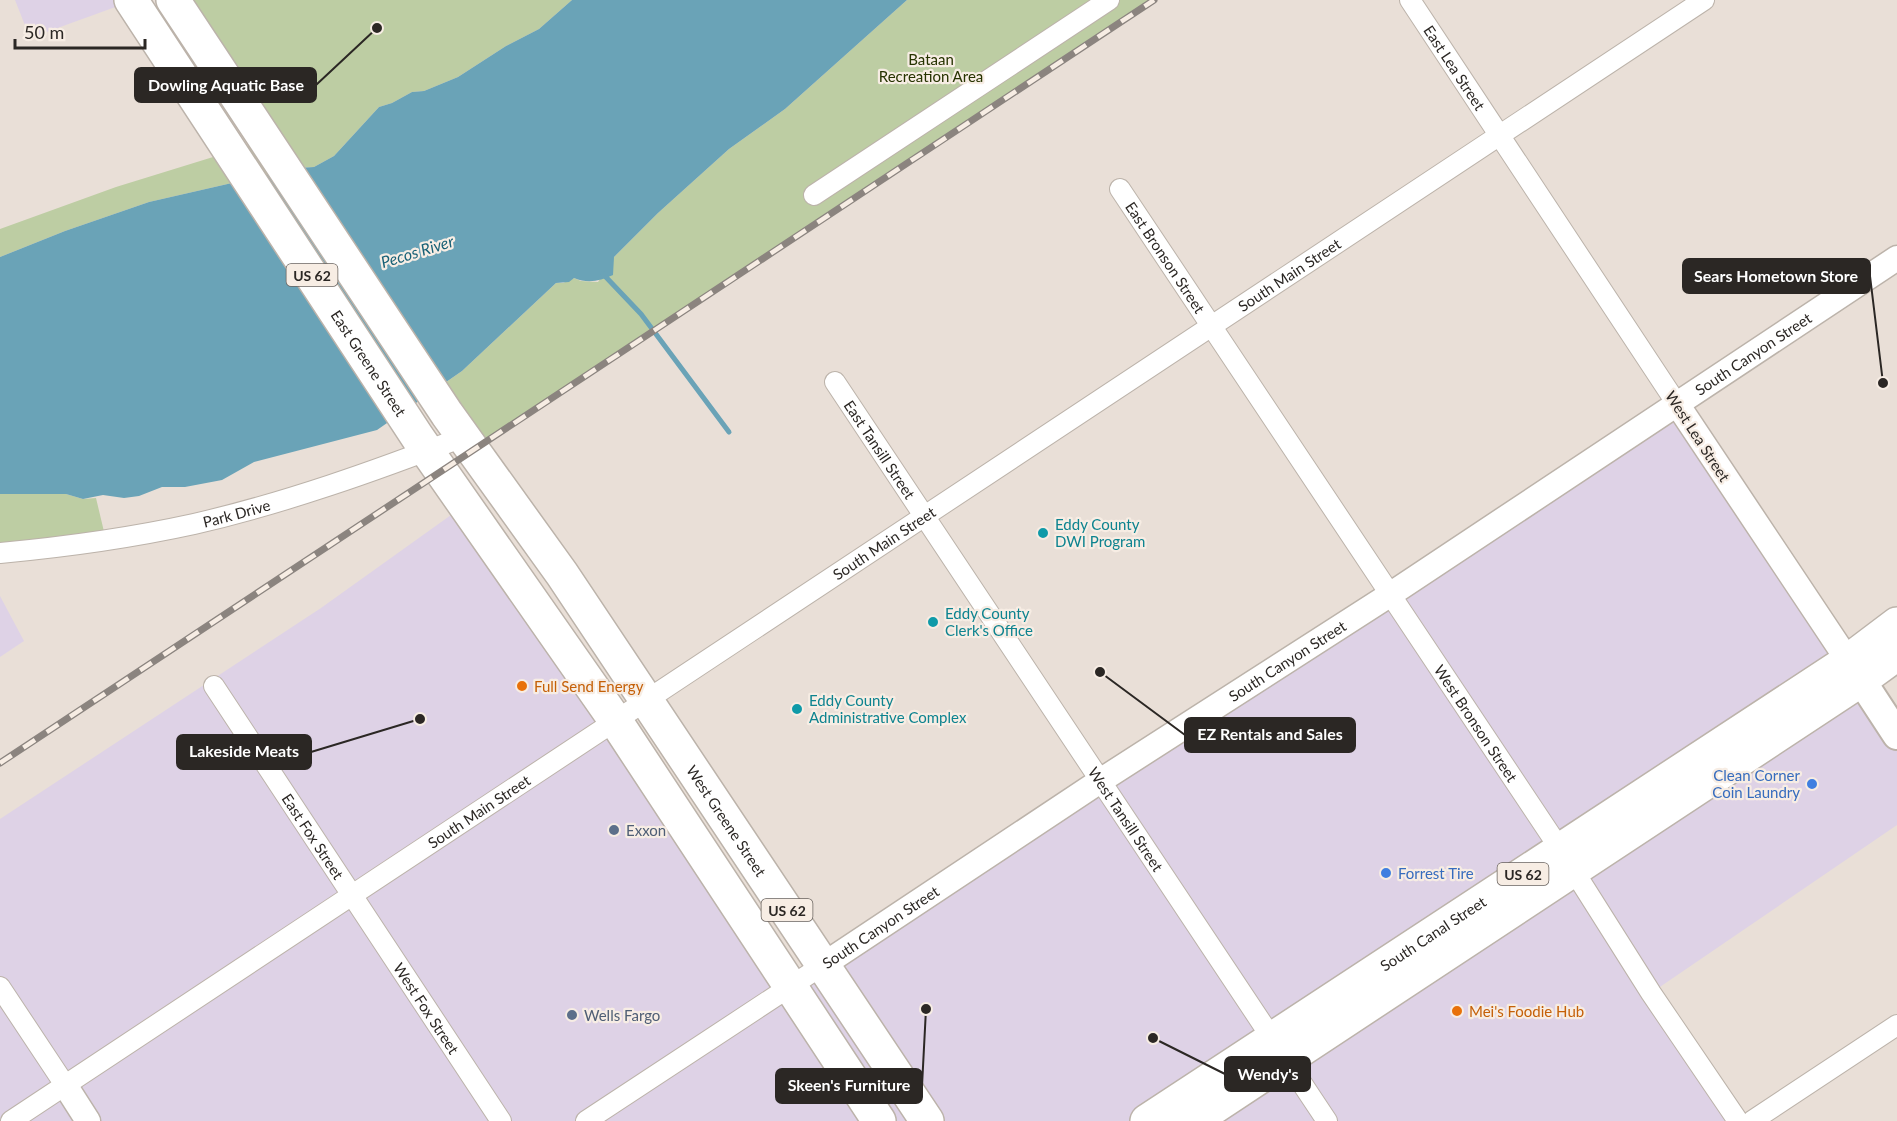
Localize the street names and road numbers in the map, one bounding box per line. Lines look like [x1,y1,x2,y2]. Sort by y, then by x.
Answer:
street label: East Lea Street [1420,22,1489,114]
street label: East Bronson Street [1122,198,1209,317]
street label: South Main Street [1235,234,1344,315]
road number: US 62 [286,264,338,286]
street label: East Greene Street [328,307,411,420]
street label: South Canyon Street [1691,308,1815,399]
street label: West Lea Street [1662,387,1734,485]
street label: East Tansill Street [841,397,920,503]
street label: Park Drive [201,495,272,531]
street label: South Main Street [829,502,939,583]
street label: South Canyon Street [1225,616,1350,705]
street label: West Bronson Street [1431,661,1522,786]
street label: West Greene Street [683,762,770,880]
street label: West Tansill Street [1085,763,1167,875]
street label: South Main Street [424,771,534,852]
street label: East Fox Street [278,790,348,883]
road number: US 62 [1498,863,1549,885]
street label: South Canyon Street [819,881,943,972]
street label: South Canal Street [1377,892,1490,975]
road number: US 62 [762,899,812,921]
street label: West Fox Street [390,959,463,1058]

